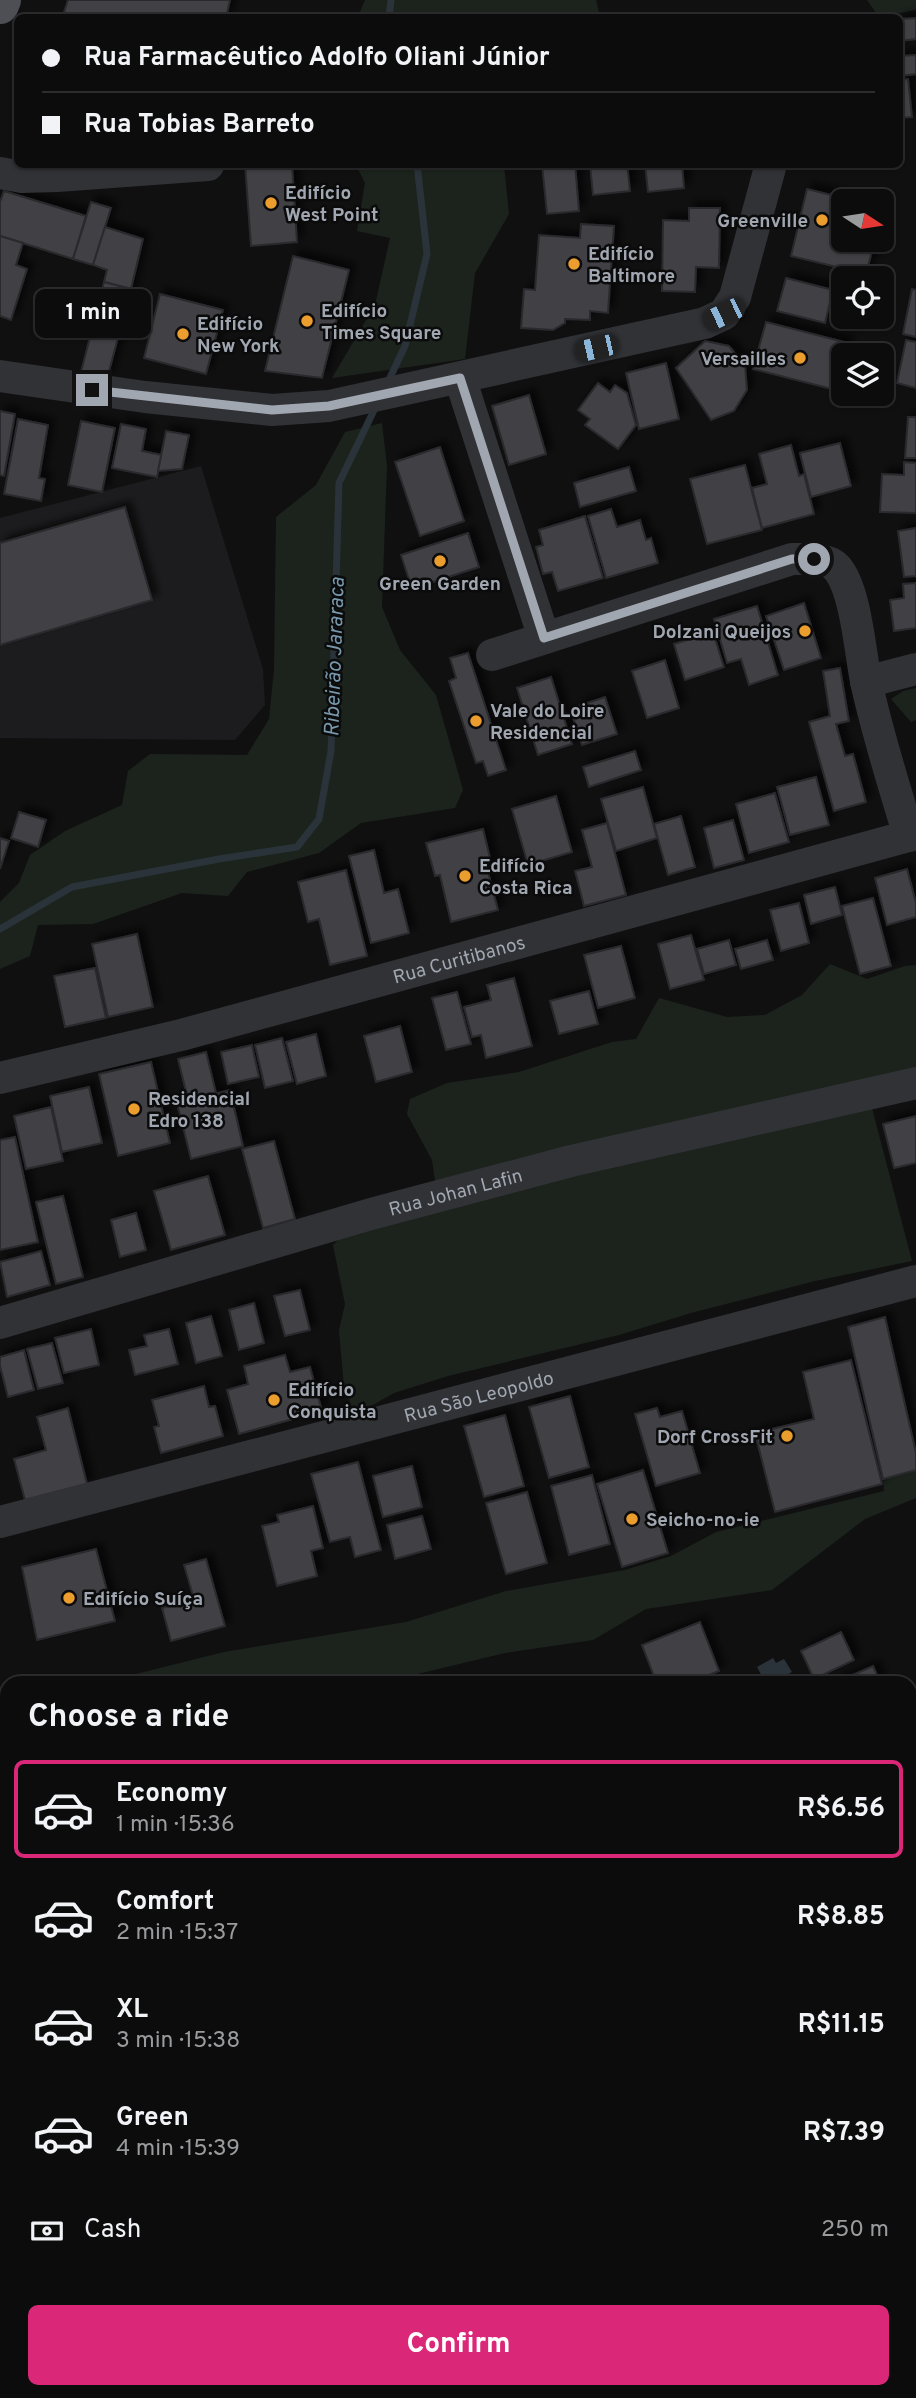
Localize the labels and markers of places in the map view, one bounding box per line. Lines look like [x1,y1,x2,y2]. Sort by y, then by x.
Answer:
place label: Edifício West Point [285,182,378,228]
marker: Edifício West Point [263,195,279,211]
place label: Greenville [717,210,808,234]
marker: Greenville [814,212,830,228]
place label: Edifício Baltimore [588,243,675,289]
marker: Edifício Baltimore [566,256,582,272]
place label: Edifício Times Square [321,300,441,346]
place label: Edifício New York [197,313,280,359]
marker: Edifício Times Square [299,313,315,329]
marker: Edifício New York [175,326,191,342]
place label: Versailles [700,348,786,372]
marker: Versailles [792,350,808,366]
marker: Green Garden [432,553,448,569]
place label: Green Garden [379,573,501,597]
place label: Dolzani Queijos [652,621,791,645]
marker: Dolzani Queijos [797,623,813,639]
place label: Vale do Loire Residencial [490,700,604,746]
marker: Vale do Loire Residencial [468,713,484,729]
place label: Edifício Costa Rica [479,855,573,901]
marker: Edifício Costa Rica [457,868,473,884]
place label: Residencial Edro 138 [148,1088,250,1134]
marker: Residencial Edro 138 [126,1101,142,1117]
place label: Edifício Conquista [288,1379,377,1425]
marker: Edifício Conquista [266,1392,282,1408]
place label: Dorf CrossFit [657,1426,773,1450]
marker: Dorf CrossFit [779,1428,795,1444]
place label: Seicho-no-ie [646,1509,760,1533]
marker: Seicho-no-ie [624,1511,640,1527]
place label: Edifício Suíça [83,1588,203,1612]
marker: Edifício Suíça [61,1590,77,1606]

